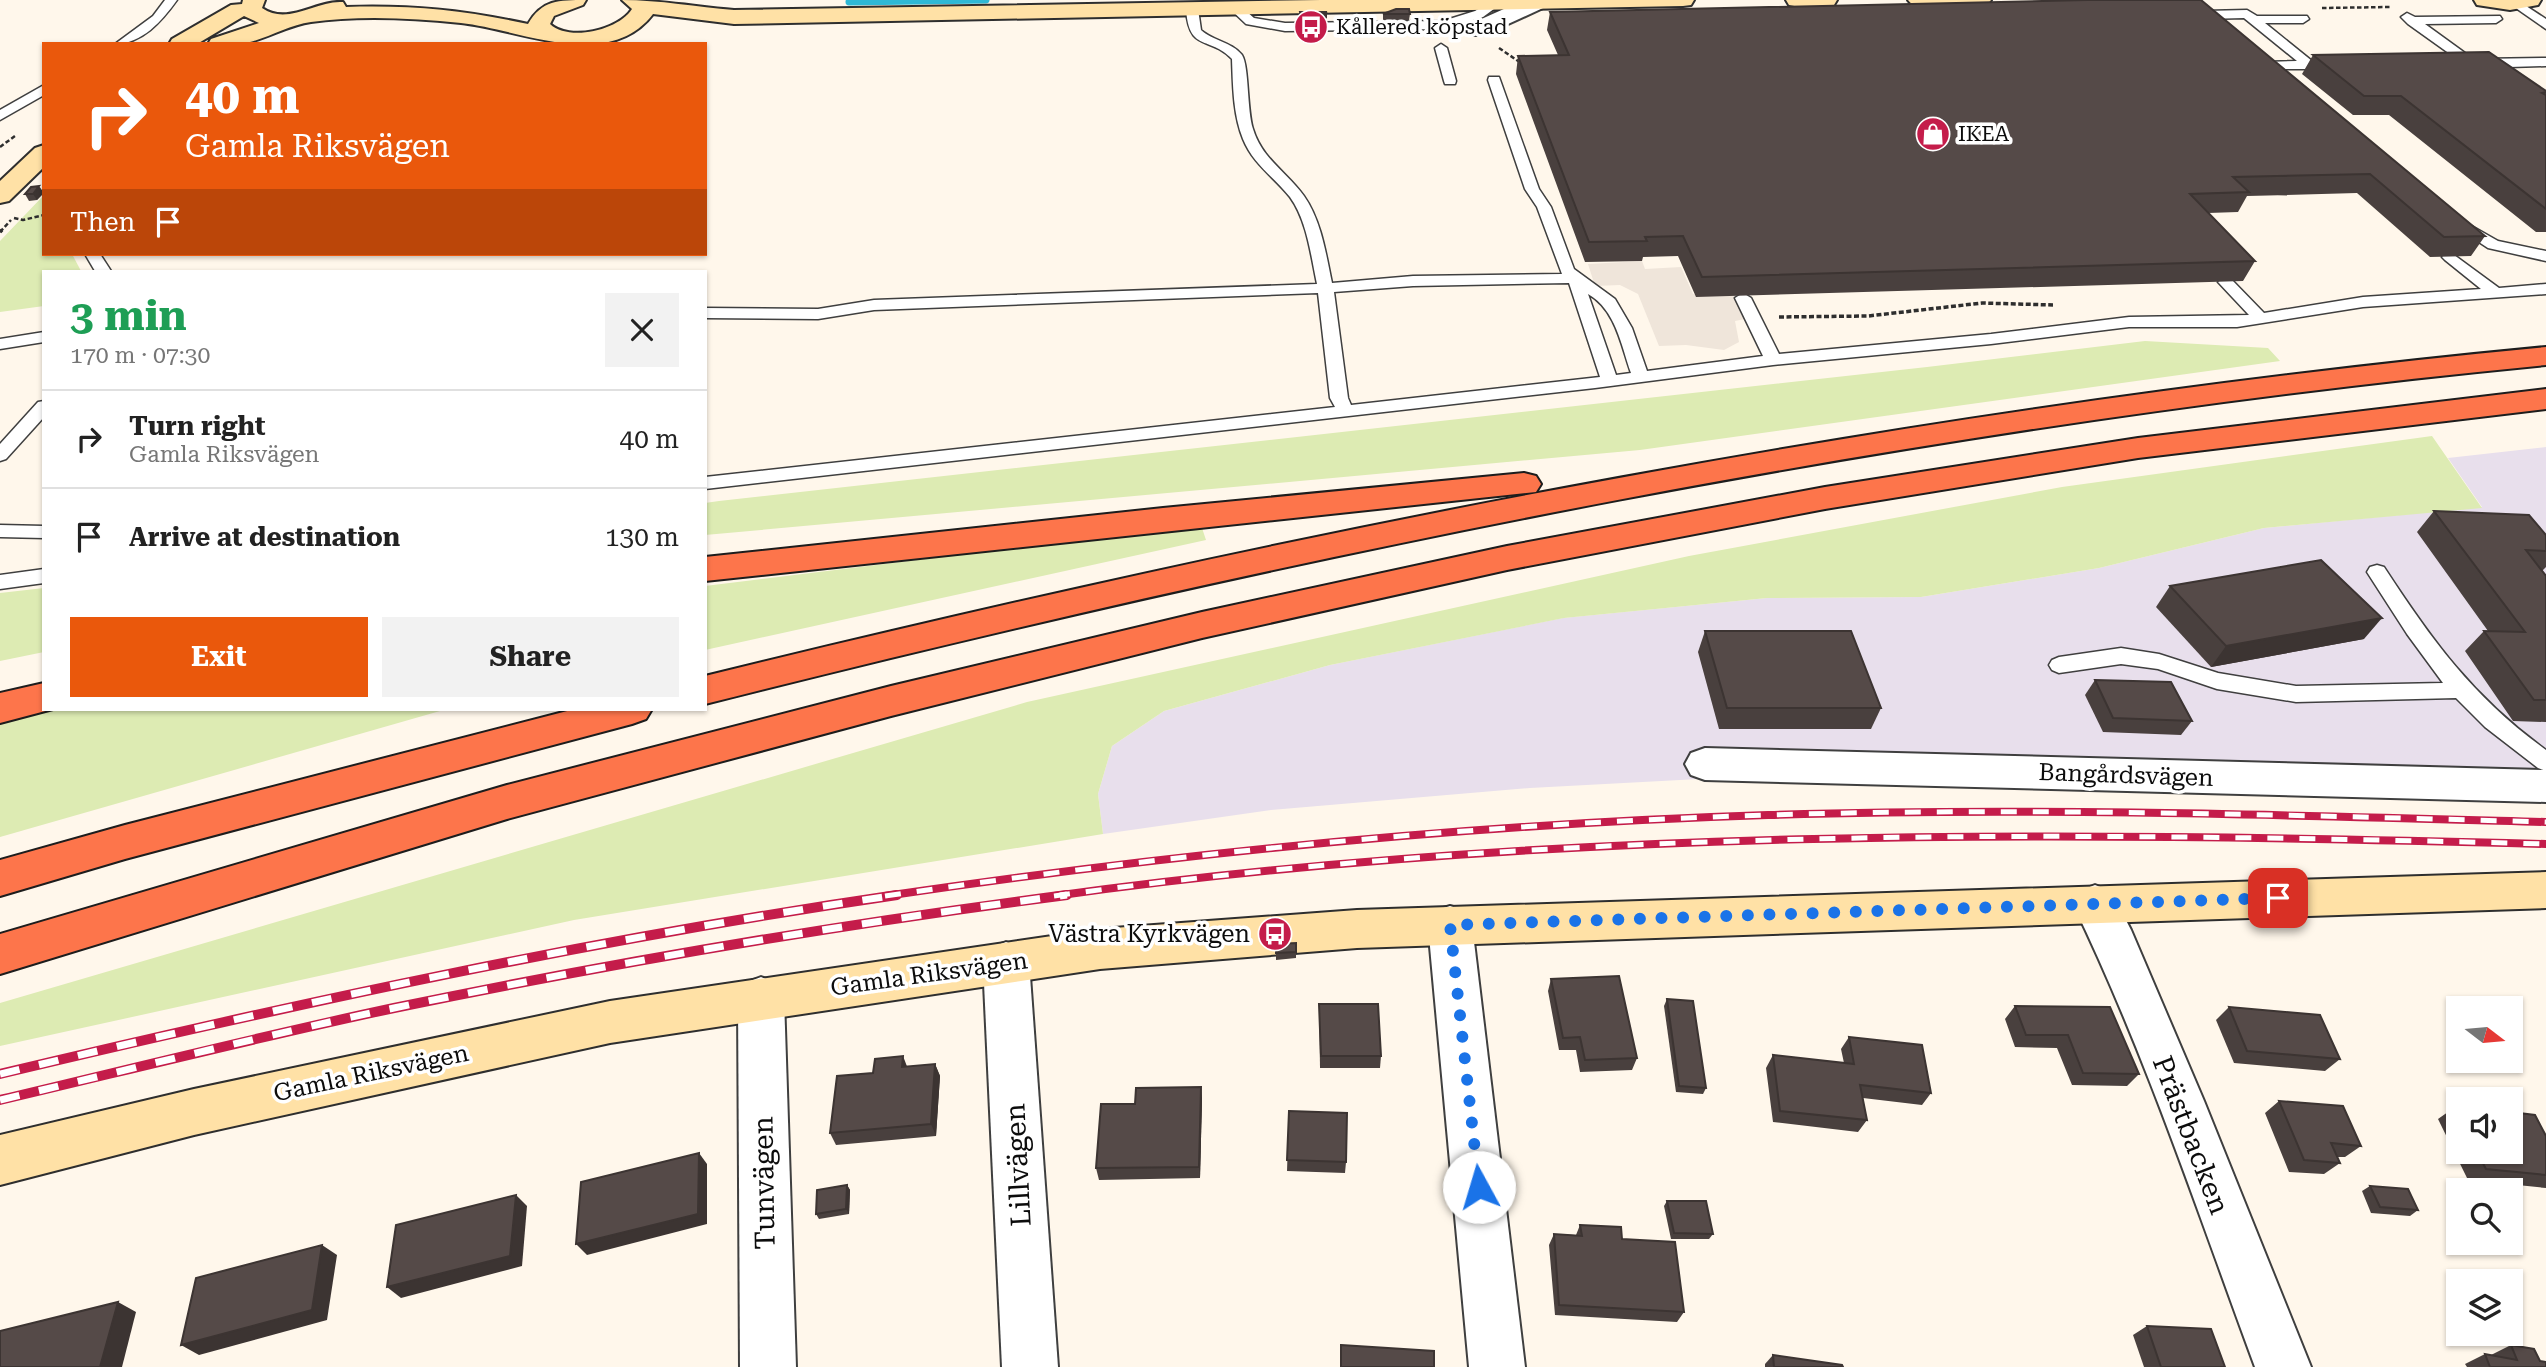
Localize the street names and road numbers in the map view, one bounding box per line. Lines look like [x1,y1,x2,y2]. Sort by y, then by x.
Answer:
street label: Bangårdsvägen [2038,758,2214,792]
street label: Gamla Riksvägen [829,946,1029,1002]
street label: Gamla Riksvägen [271,1039,471,1107]
street label: Prästbacken [2146,1051,2236,1219]
street label: Lillvägen [998,1103,1038,1227]
street label: Tunvägen [746,1116,782,1250]

